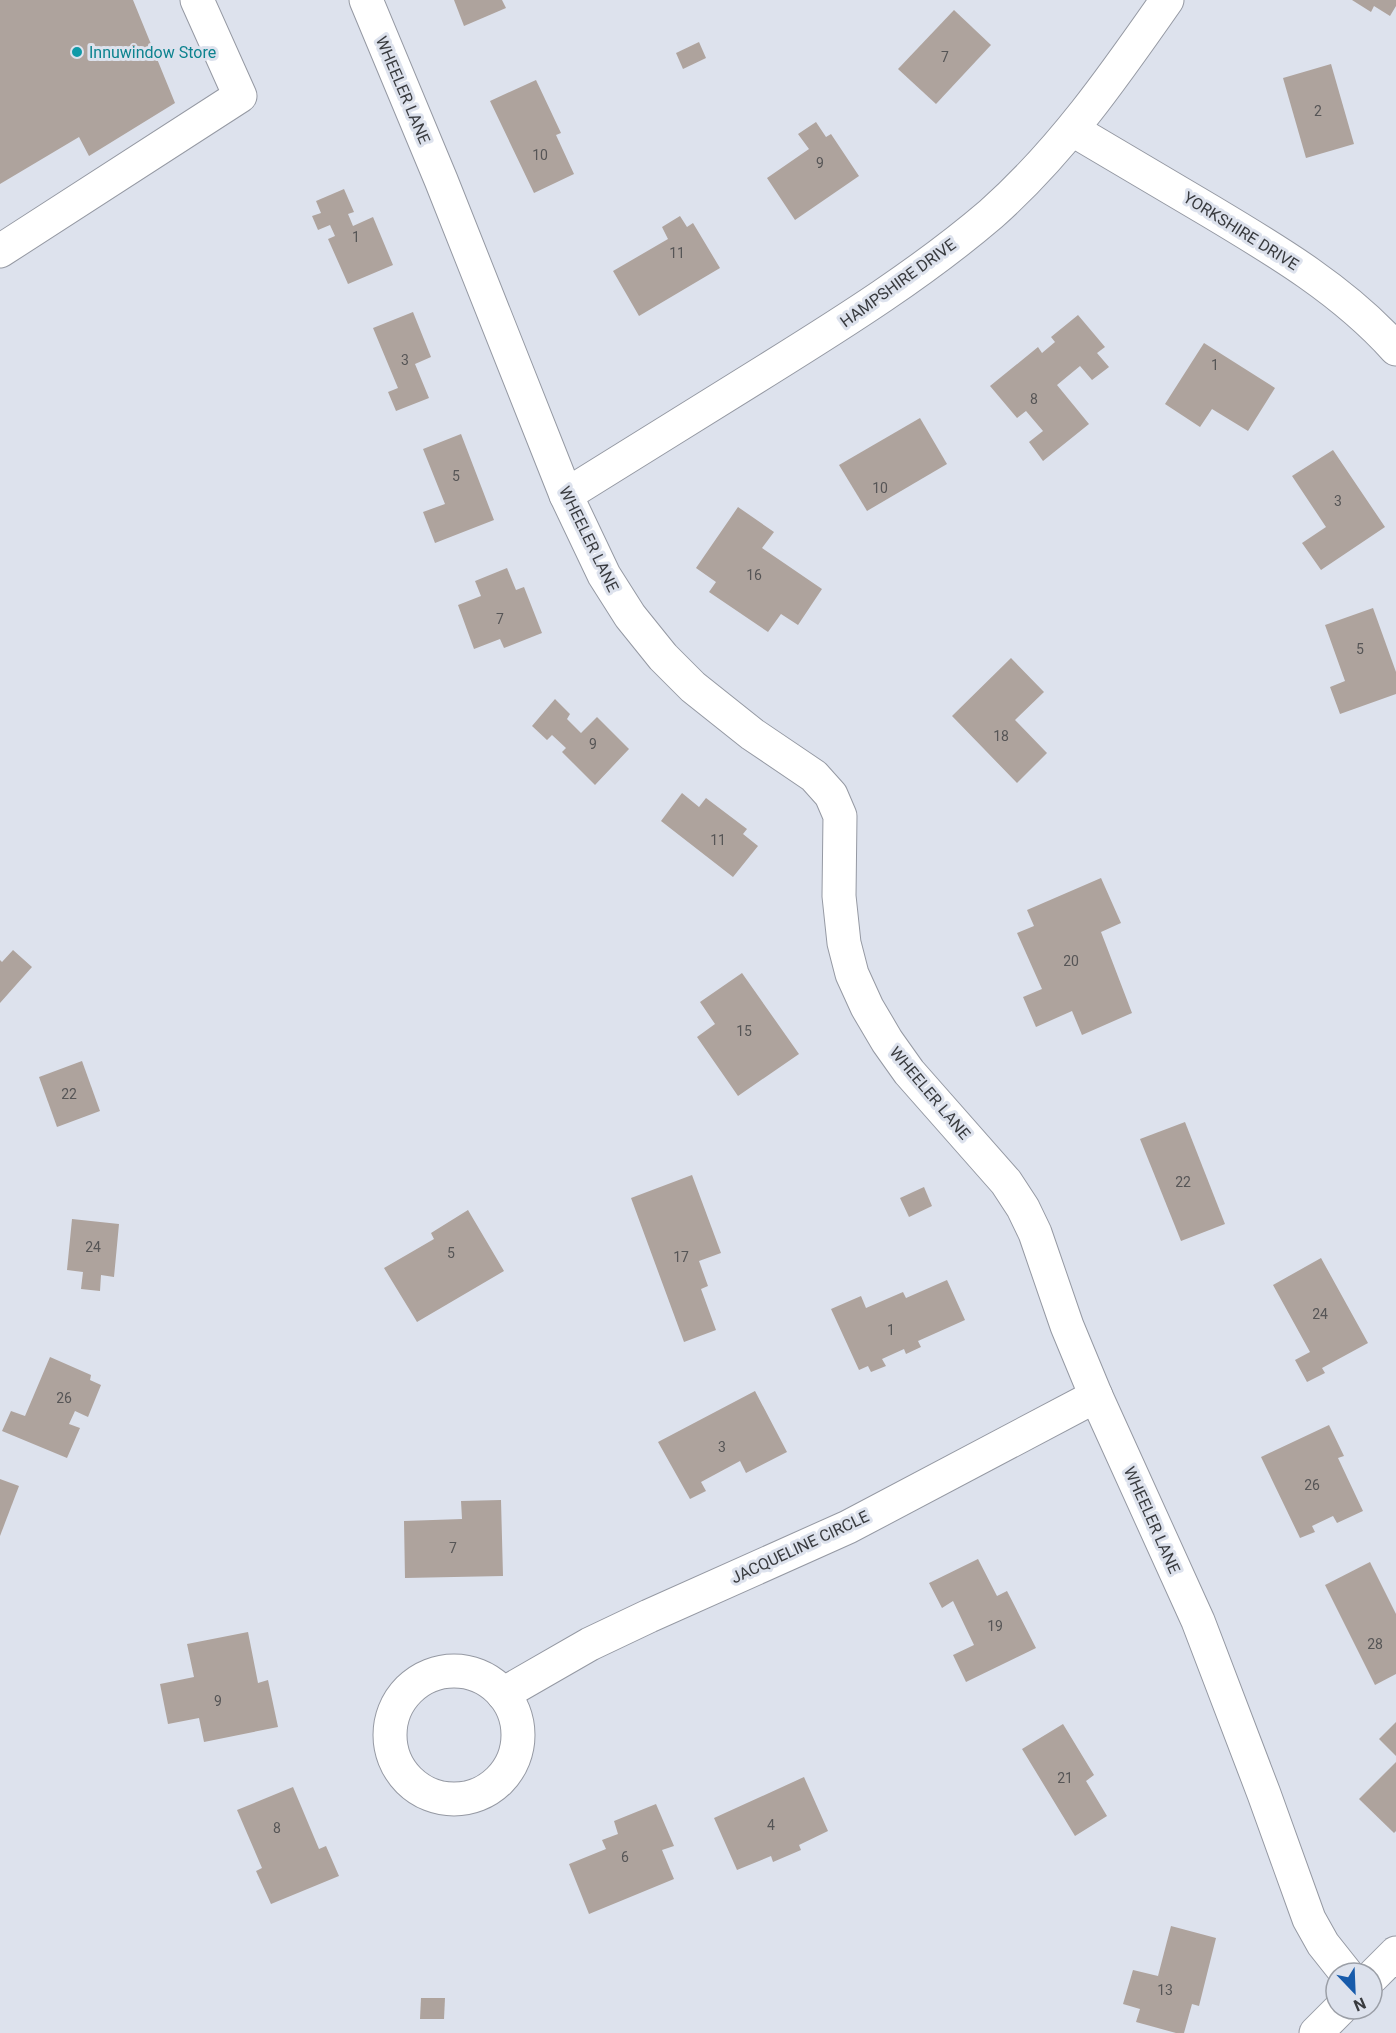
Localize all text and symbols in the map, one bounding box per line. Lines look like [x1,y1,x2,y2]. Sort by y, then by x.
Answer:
street label: WHEELER LANE [372,33,434,147]
place label: Innuwindow Store [89,43,216,62]
marker: Innuwindow Store [70,45,84,59]
house number: 7 [941,49,949,65]
house number: 2 [1314,103,1322,119]
house number: 10 [532,147,548,163]
house number: 9 [816,155,824,171]
street label: YORKSHIRE DRIVE [1180,188,1302,274]
house number: 1 [352,229,360,245]
street label: HAMPSHIRE DRIVE [836,235,960,331]
house number: 11 [669,245,685,261]
house number: 3 [401,352,409,368]
house number: 1 [1211,357,1219,373]
house number: 8 [1030,391,1038,407]
house number: 5 [452,468,460,484]
house number: 10 [872,480,888,496]
street label: WHEELER LANE [555,483,623,595]
house number: 3 [1334,493,1342,509]
house number: 16 [746,567,762,583]
house number: 7 [496,611,504,627]
house number: 5 [1356,641,1364,657]
house number: 18 [993,728,1009,744]
house number: 9 [589,736,597,752]
house number: 11 [710,832,726,848]
house number: 20 [1063,953,1079,969]
house number: 15 [736,1023,752,1039]
street label: WHEELER LANE [886,1043,974,1143]
house number: 22 [61,1086,77,1102]
house number: 22 [1175,1174,1191,1190]
house number: 24 [85,1239,101,1255]
house number: 5 [447,1245,455,1261]
house number: 17 [673,1249,689,1265]
house number: 24 [1312,1306,1328,1322]
house number: 1 [887,1322,895,1338]
house number: 26 [56,1390,72,1406]
house number: 3 [718,1439,726,1455]
street label: WHEELER LANE [1120,1464,1184,1576]
house number: 26 [1304,1477,1320,1493]
street label: JACQUELINE CIRCLE [728,1507,872,1587]
house number: 7 [449,1540,457,1556]
house number: 19 [987,1618,1003,1634]
house number: 28 [1367,1636,1383,1652]
house number: 9 [214,1693,222,1709]
house number: 21 [1057,1770,1073,1786]
house number: 4 [767,1817,775,1833]
house number: 8 [273,1820,281,1836]
house number: 6 [621,1849,629,1865]
north arrow [1324,1961,1384,2021]
house number: 13 [1157,1982,1173,1998]
text: N [1351,1993,1369,2015]

